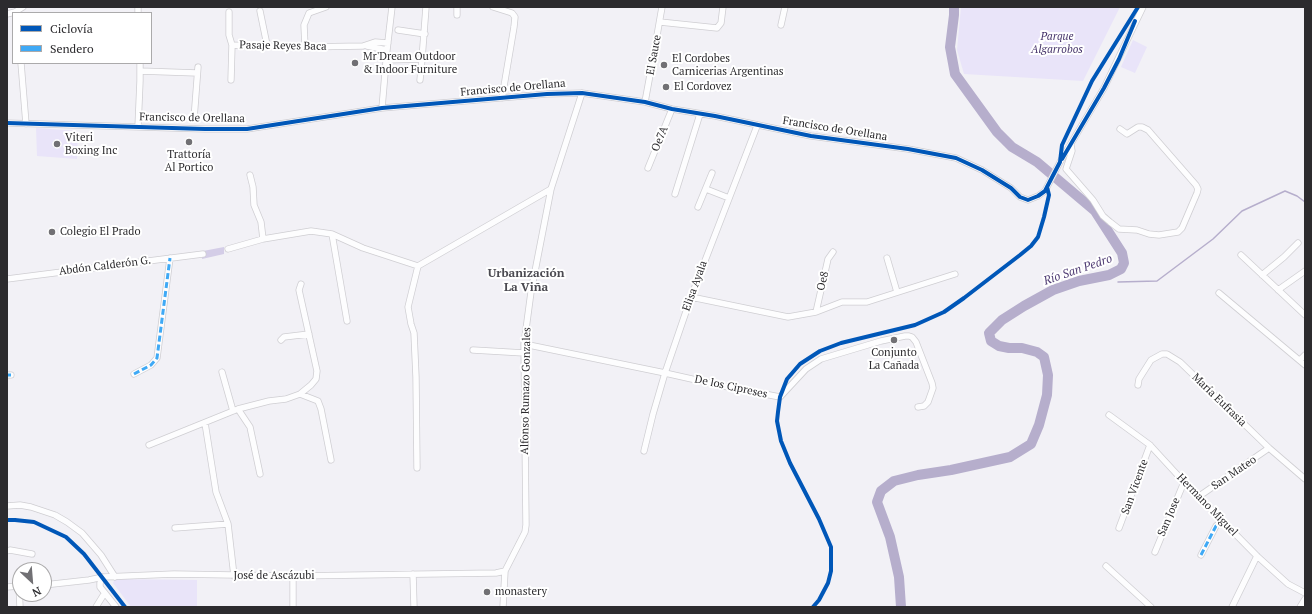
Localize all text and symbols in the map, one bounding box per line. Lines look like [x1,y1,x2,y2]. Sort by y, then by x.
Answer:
legend [12,12,152,64]
text: Ciclovía [50,21,93,36]
park label: Parque Algarrobos [1031,30,1083,56]
street label: El Sauce [644,34,664,76]
street label: Pasaje Reyes Baca [239,39,327,53]
text: Sendero [50,41,94,56]
place label: Mr'Dream Outdoor & Indoor Furniture [363,50,457,76]
place label: El Cordobes Carnicerias Argentinas [672,52,784,78]
marker: Mr'Dream Outdoor & Indoor Furniture [350,58,360,68]
marker: El Cordobes Carnicerias Argentinas [659,60,669,70]
street label: Francisco de Orellana [460,77,566,99]
place label: El Cordovez [674,80,732,94]
marker: El Cordovez [661,82,671,92]
street label: Francisco de Orellana [139,110,245,126]
street label: Francisco de Orellana [782,114,888,144]
street label: Oe7A [649,124,671,154]
place label: Viteri Boxing Inc [65,131,117,157]
marker: Trattoría Al Portico [184,137,194,147]
marker: Viteri Boxing Inc [52,139,62,149]
place label: Trattoría Al Portico [165,148,213,174]
place label: Colegio El Prado [60,225,140,239]
marker: Colegio El Prado [47,227,57,237]
water label: Río San Pedro [1042,252,1114,288]
street label: Abdón Calderón G. [58,254,152,278]
street label: Elisa Ayala [680,259,710,313]
district label: Urbanización La Viña [488,267,564,295]
street label: Oe8 [814,270,832,292]
street label: Alfonso Rumazo Gonzales [518,327,534,455]
marker: Conjunto La Cañada [889,335,899,345]
place label: Conjunto La Cañada [869,346,919,372]
street label: María Eufrasia [1189,371,1249,429]
street label: De los Cipreses [693,373,769,401]
street label: San Mateo [1209,453,1259,493]
street label: San Vicente [1119,457,1151,517]
street label: Hermano Miguel [1174,471,1240,539]
street label: San Jose [1155,496,1183,538]
north arrow [12,562,52,602]
street label: José de Ascázubi [233,569,315,583]
text: N [30,584,44,600]
place label: monastery [495,585,547,599]
marker: monastery [482,587,492,597]

